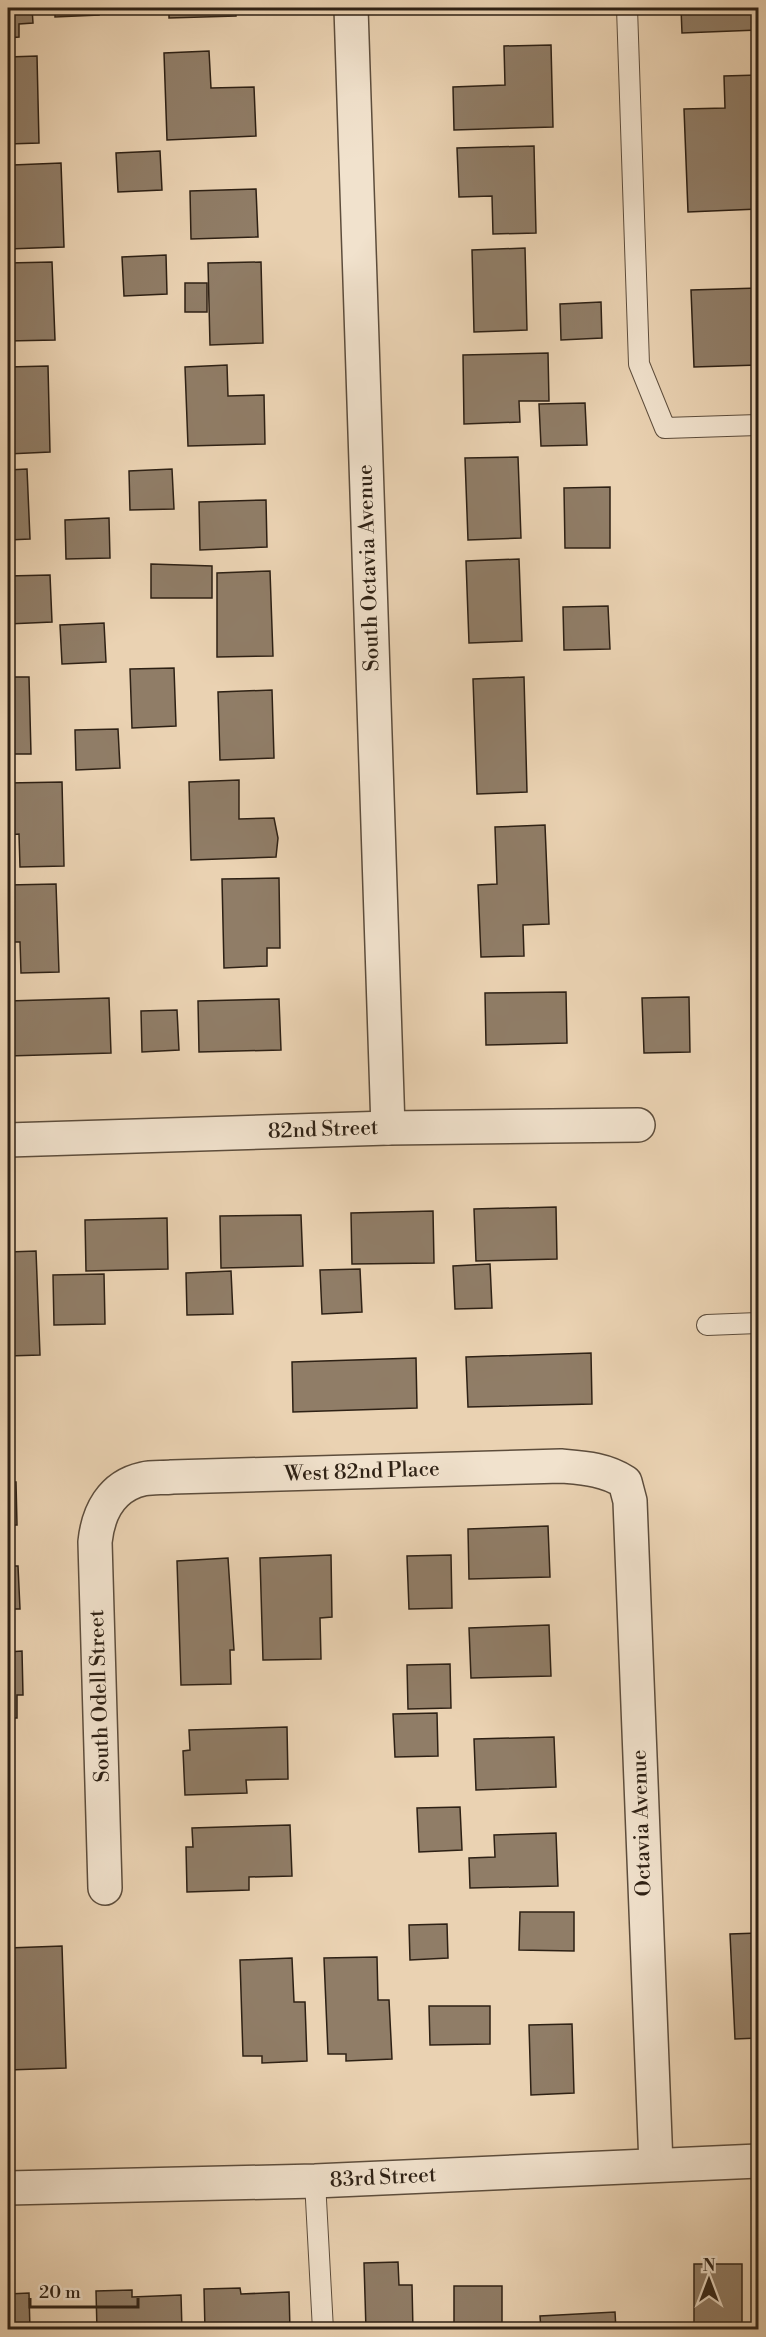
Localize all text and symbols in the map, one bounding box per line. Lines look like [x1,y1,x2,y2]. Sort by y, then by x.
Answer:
street label: South Octavia Avenue [352,464,386,672]
street label: 82nd Street [267,1115,379,1145]
street label: West 82nd Place [283,1456,440,1488]
street label: South Odell Street [84,1608,116,1783]
street label: Octavia Avenue [626,1749,658,1897]
street label: 83rd Street [329,2162,437,2194]
north arrow [679,2250,739,2310]
text: N [703,2256,716,2276]
scale bar [30,2271,138,2309]
text: 20 m [39,2281,81,2304]

